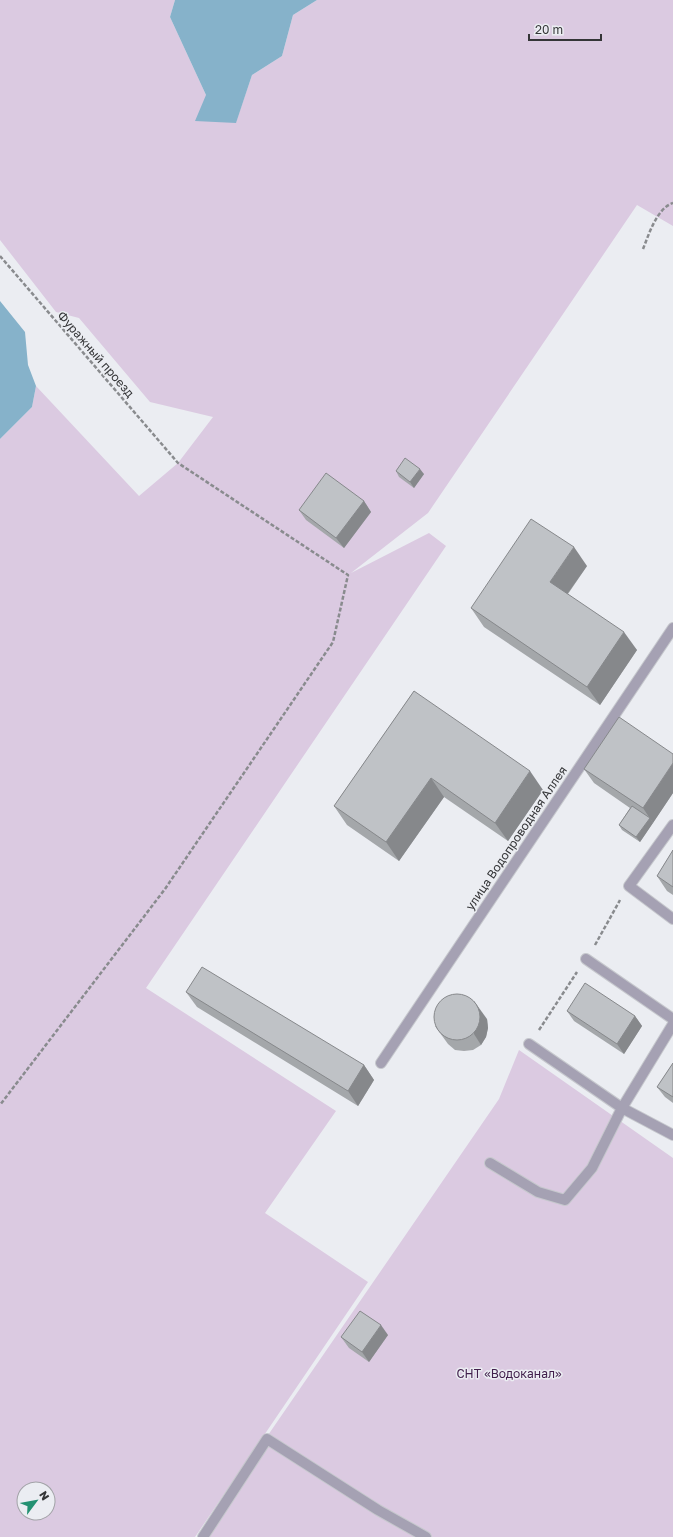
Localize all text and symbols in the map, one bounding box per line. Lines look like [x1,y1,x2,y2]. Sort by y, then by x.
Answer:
scale bar [529,16,601,42]
text: 20 m [535,22,563,37]
street label: Фуражный проезд [54,308,138,400]
street label: улица Водопроводная Аллея [462,763,570,913]
park label: СНТ «Водоканал» [456,1366,562,1381]
north arrow [16,1481,56,1521]
text: N [37,1488,53,1502]

